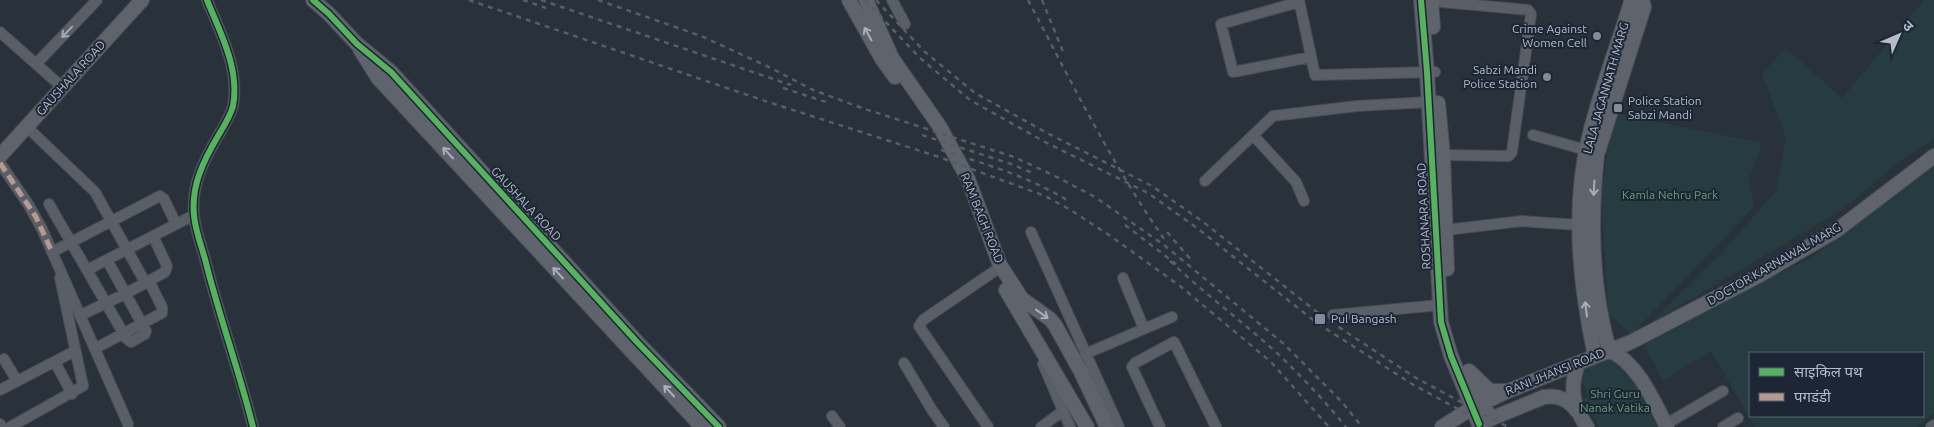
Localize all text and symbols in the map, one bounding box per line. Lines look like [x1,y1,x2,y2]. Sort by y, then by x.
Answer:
north arrow [1874,10,1924,60]
text: उ [1900,17,1917,35]
street label: LALA JAGANNATH MARG [1580,21,1631,155]
place label: Crime Against Women Cell [1512,22,1587,49]
one-way arrow [61,26,73,38]
one-way arrow [863,27,872,42]
marker: Crime Against Women Cell [1591,30,1603,42]
street label: GAUSHALA ROAD [34,38,108,118]
place label: Sabzi Mandi Police Station [1463,63,1537,90]
marker: Sabzi Mandi Police Station [1541,71,1553,83]
place label: Police Station Sabzi Mandi [1628,94,1702,121]
marker: Police Station Sabzi Mandi [1612,102,1624,114]
one-way arrow [442,147,454,160]
street label: ROSHANARA ROAD [1414,162,1433,270]
street label: GAUSHALA ROAD [489,164,564,243]
street label: RAM BAGH ROAD [958,171,1006,265]
one-way arrow [1590,180,1599,196]
park label: Kamla Nehru Park [1622,188,1718,201]
street label: DOCTOR KARNAWAL MARG [1705,220,1843,307]
one-way arrow [552,266,564,279]
one-way arrow [1581,301,1591,317]
one-way arrow [1035,308,1048,319]
marker: Pul Bangash [1313,312,1327,326]
place label: Pul Bangash [1331,312,1397,325]
street label: RANI JHANSI ROAD [1503,346,1606,397]
legend [1749,352,1924,417]
text: साइकिल पथ [1794,363,1863,380]
one-way arrow [663,385,675,398]
park label: Shri Guru Nanak Vatika [1580,387,1650,414]
text: पगडंडी [1794,388,1832,405]

